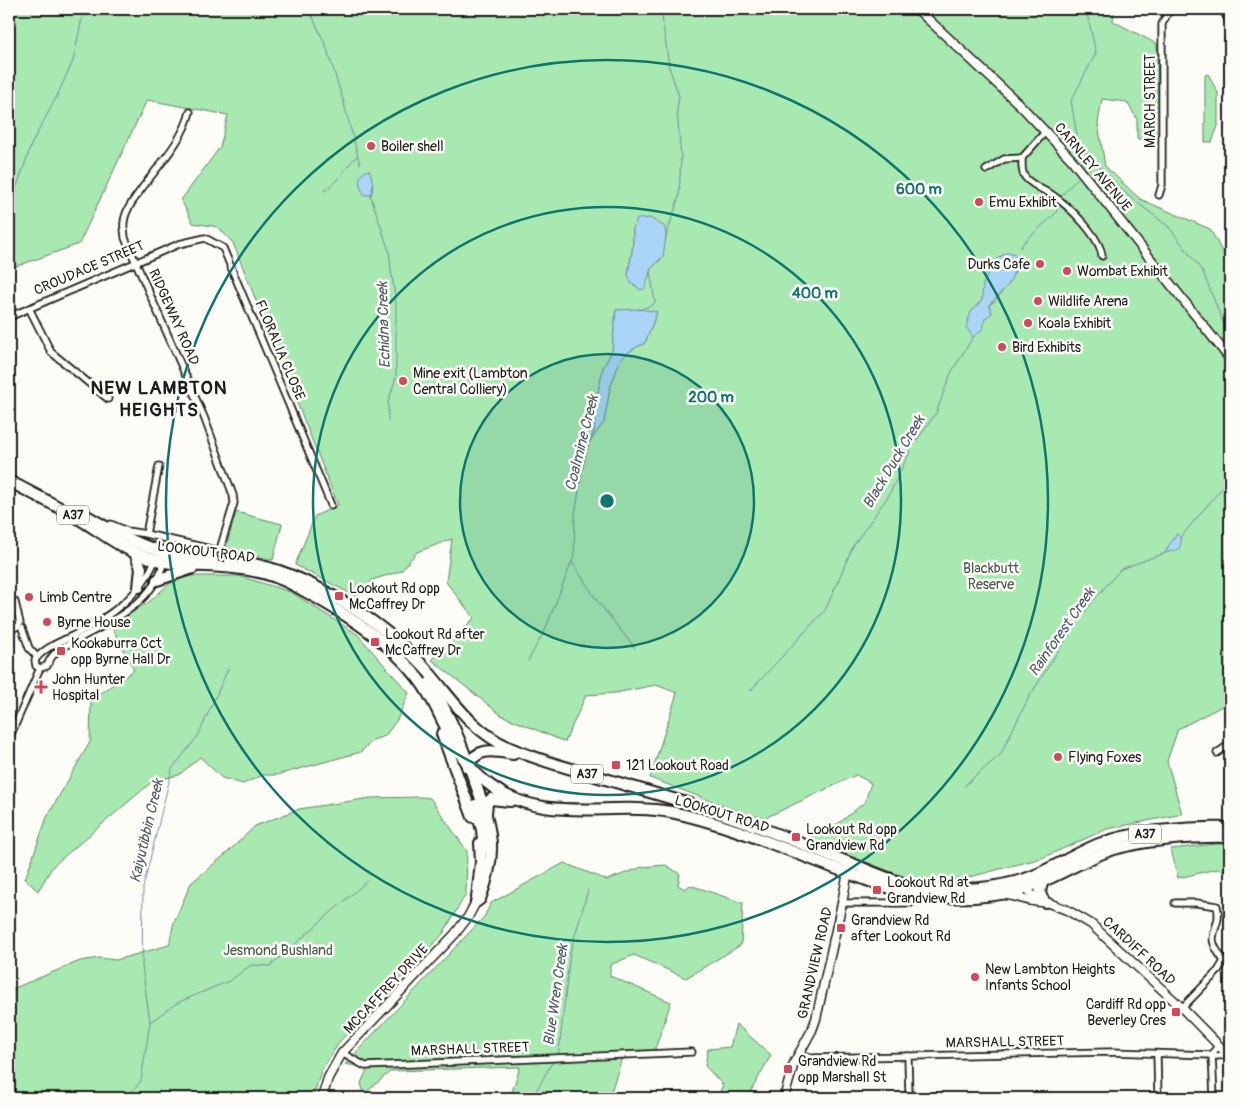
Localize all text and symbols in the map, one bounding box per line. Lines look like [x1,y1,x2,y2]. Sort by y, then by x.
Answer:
street label: MARCH STREET [1142,54,1159,148]
street label: CARNLEY AVENUE [1051,119,1135,215]
place label: Boiler shell [381,138,444,155]
marker: Boiler shell [365,140,377,152]
text: 600 m [896,180,942,199]
place label: Emu Exhibit [989,194,1057,211]
marker: Emu Exhibit [973,196,985,208]
street label: CROUDACE STREET [31,237,147,299]
place label: Durks Cafe [967,256,1030,273]
marker: Durks Cafe [1034,258,1046,270]
place label: Wombat Exhibit [1077,263,1168,280]
marker: Wombat Exhibit [1061,265,1073,277]
street label: RIDGEWAY ROAD [145,266,203,368]
water label: Echidna Creek [373,280,395,369]
text: 400 m [792,284,838,303]
place label: Wildlife Arena [1048,293,1128,310]
marker: Wildlife Arena [1032,295,1044,307]
street label: FLORALIA CLOSE [251,297,309,403]
place label: Koala Exhibit [1038,315,1111,332]
marker: Koala Exhibit [1022,317,1034,329]
place label: Bird Exhibits [1012,339,1082,356]
marker: Bird Exhibits [996,341,1008,353]
place label: Mine exit (Lambton Central Colliery) [413,365,528,398]
marker: Mine exit (Lambton Central Colliery) [397,375,409,387]
district label: NEW LAMBTON HEIGHTS [90,376,228,422]
text: 200 m [688,388,734,407]
water label: Coalmine Creek [561,391,604,493]
water label: Black Duck Creek [859,410,930,512]
centre of rings [598,492,616,510]
road number: A37 [57,506,89,524]
street label: LOOKOUT ROAD [156,538,256,566]
park label: Blackbutt Reserve [963,560,1019,593]
place label: Lookout Rd opp McCaffrey Dr [349,580,440,613]
water label: Rainforest Creek [1024,583,1101,680]
place label: Limb Centre [39,589,112,606]
marker: Lookout Rd opp McCaffrey Dr [333,590,345,602]
marker: Limb Centre [23,591,35,603]
place label: Byrne House [57,614,130,631]
marker: Byrne House [41,616,53,628]
place label: Lookout Rd after McCaffrey Dr [385,626,485,659]
place label: Kookaburra Cct opp Byrne Hall Dr [71,635,171,668]
marker: Lookout Rd after McCaffrey Dr [369,636,381,648]
marker: Kookaburra Cct opp Byrne Hall Dr [55,645,67,657]
place label: John Hunter Hospital [52,671,125,704]
marker: John Hunter Hospital [34,680,48,694]
place label: Flying Foxes [1068,749,1142,766]
marker: Flying Foxes [1052,751,1064,763]
place label: 121 Lookout Road [626,757,729,774]
marker: 121 Lookout Road [610,759,622,771]
road number: A37 [571,764,603,784]
water label: Kaiyutibbin Creek [126,776,169,885]
street label: LOOKOUT ROAD [673,792,772,837]
place label: Lookout Rd opp Grandview Rd [806,821,897,854]
road number: A37 [1129,824,1161,844]
marker: Lookout Rd opp Grandview Rd [790,831,802,843]
place label: Lookout Rd at Grandview Rd [887,874,969,907]
marker: Lookout Rd at Grandview Rd [871,884,883,896]
street label: GRANDVIEW ROAD [794,905,836,1021]
place label: Grandview Rd after Lookout Rd [851,912,951,945]
street label: CARDIFF ROAD [1099,913,1179,989]
marker: Grandview Rd after Lookout Rd [835,922,847,934]
street label: MCCAFFREY DRIVE [340,941,432,1037]
water label: Blue Wren Creek [539,941,573,1047]
park label: Jesmond Bushland [223,942,333,959]
place label: New Lambton Heights Infants School [985,961,1116,994]
marker: New Lambton Heights Infants School [969,971,981,983]
place label: Cardiff Rd opp Beverley Cres [1086,996,1167,1029]
marker: Cardiff Rd opp Beverley Cres [1170,1006,1182,1018]
street label: MARSHALL STREET [946,1032,1065,1052]
street label: MARSHALL STREET [410,1038,530,1060]
place label: Grandview Rd opp Marshall St [798,1053,887,1086]
marker: Grandview Rd opp Marshall St [782,1063,794,1075]

